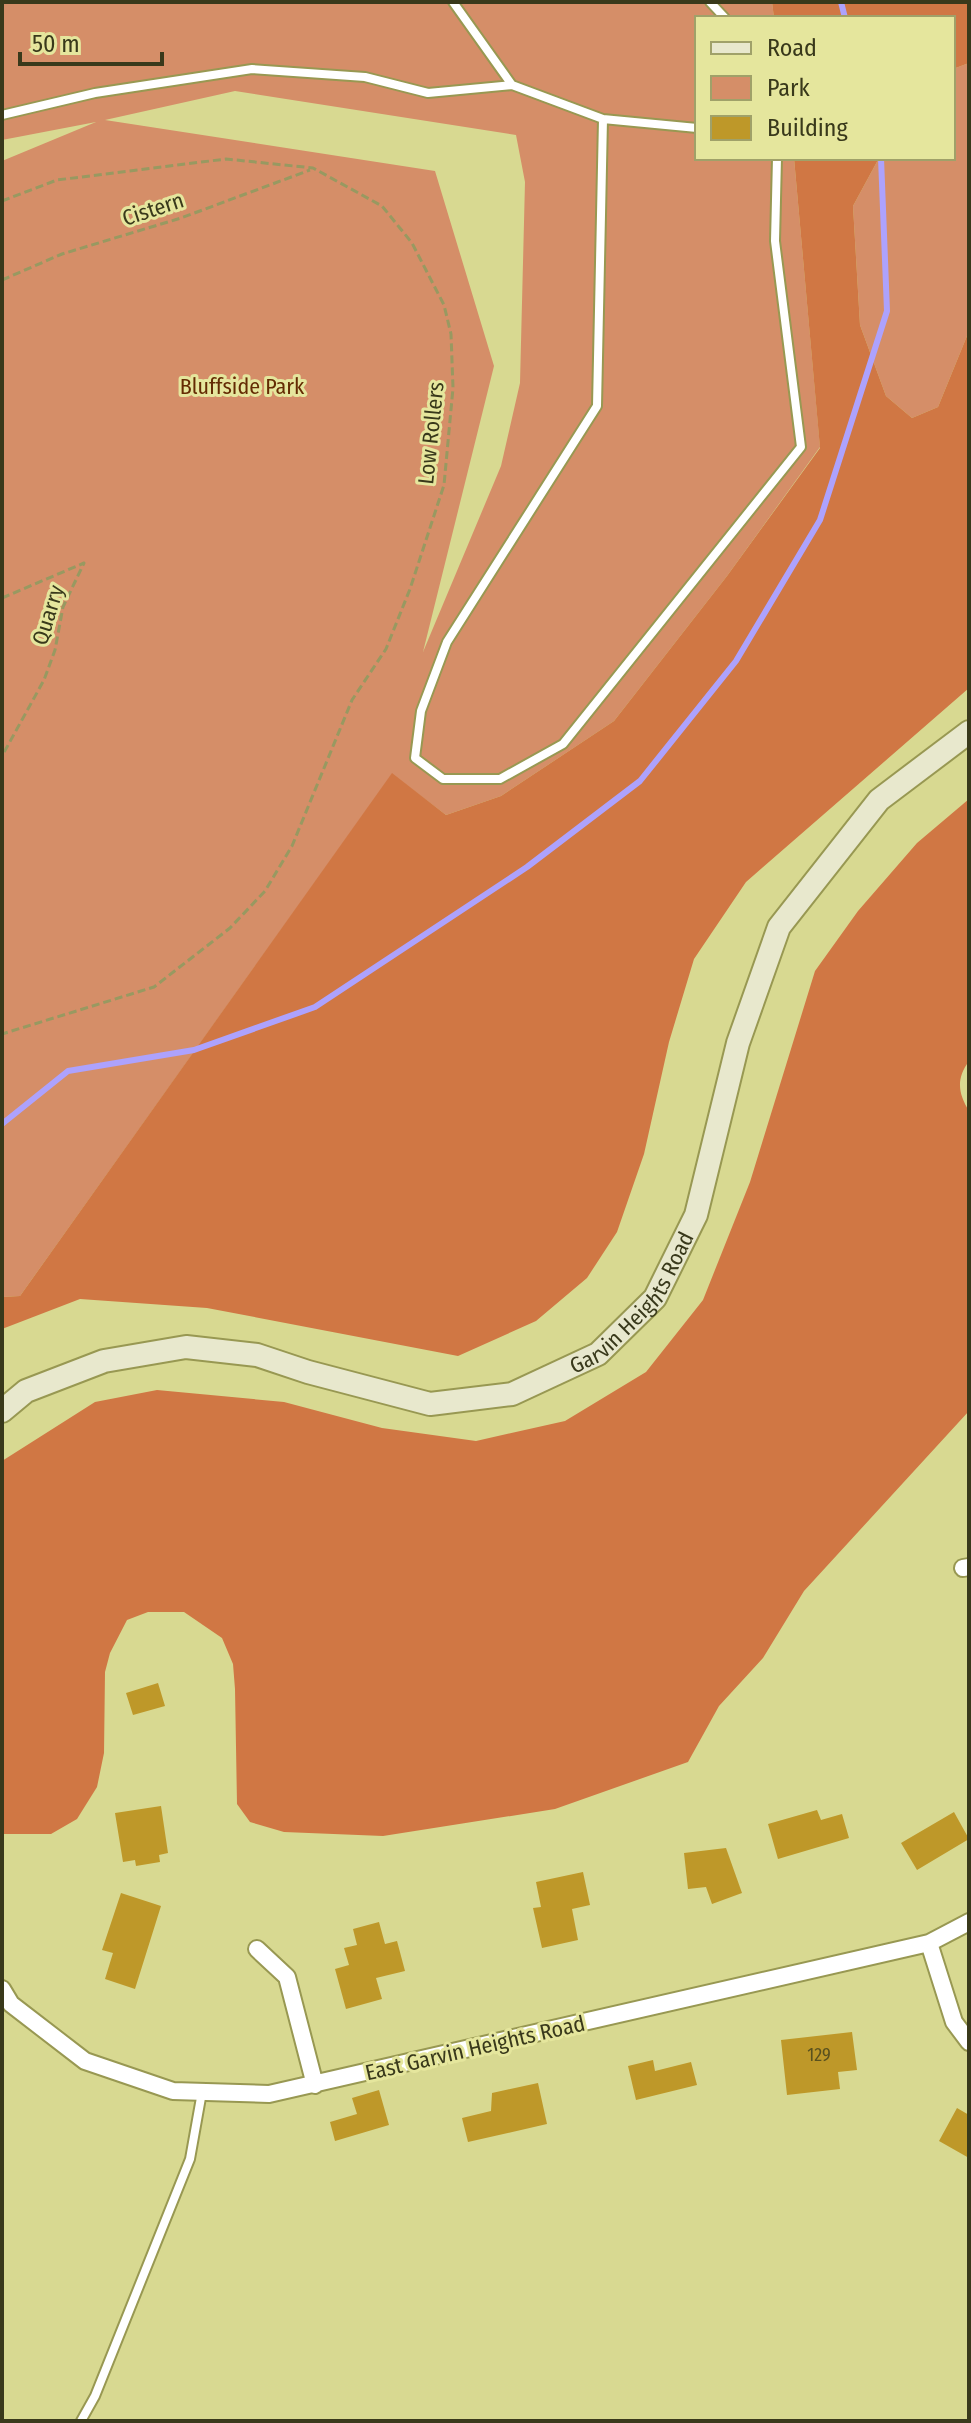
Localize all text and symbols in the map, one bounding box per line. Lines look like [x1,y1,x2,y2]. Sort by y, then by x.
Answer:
scale bar [20,16,162,66]
legend [695,16,955,160]
text: 50 m [32,30,80,58]
text: Road [767,34,817,62]
text: Park [767,74,810,102]
text: Building [767,114,849,142]
street label: Cistern [119,186,187,232]
park label: Bluffside Park [180,373,305,400]
street label: Low Rollers [412,380,450,486]
street label: Quarry [26,582,70,648]
street label: Garvin Heights Road [565,1227,699,1379]
street label: East Garvin Heights Road [363,2010,587,2086]
house number: 129 [807,2044,831,2066]

